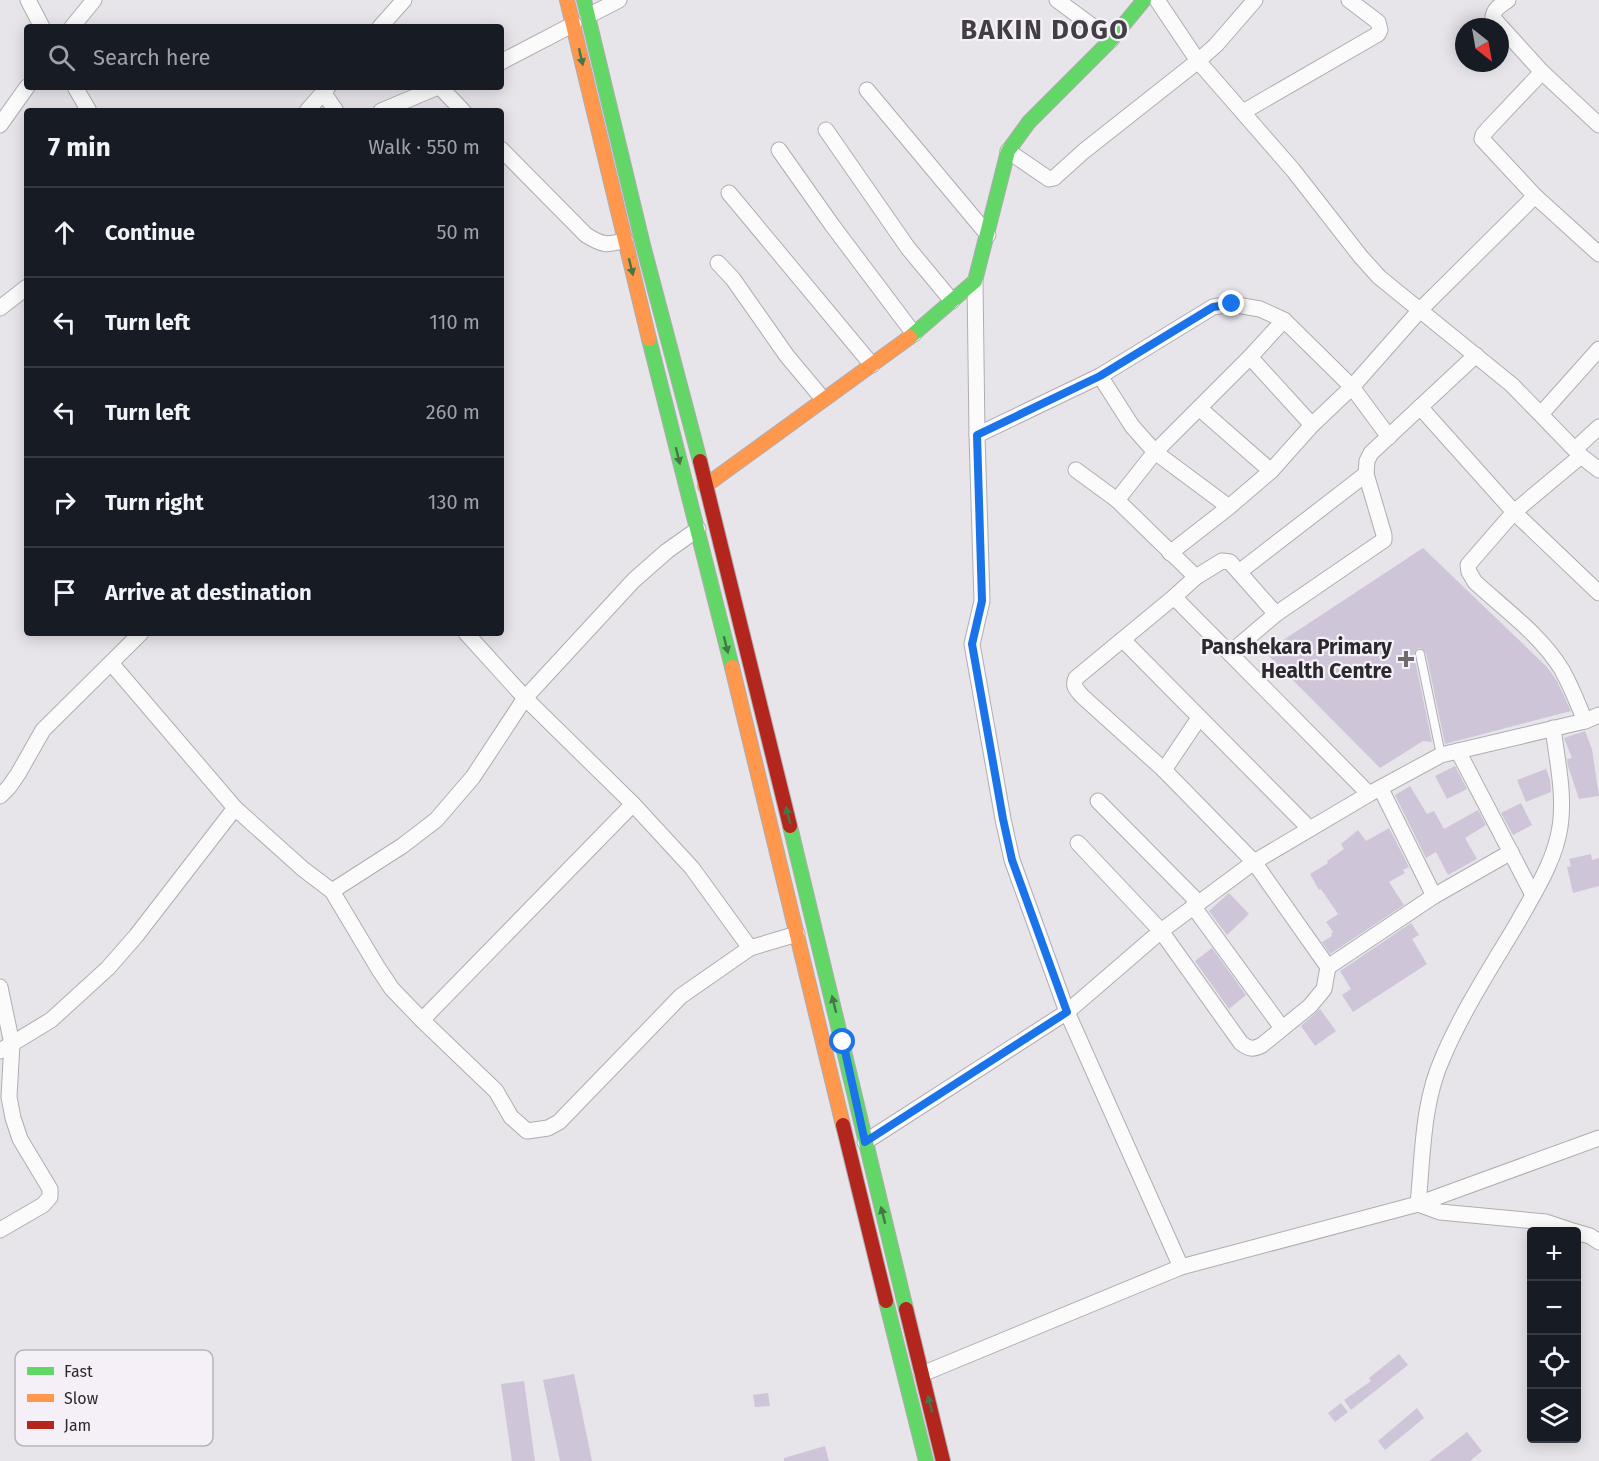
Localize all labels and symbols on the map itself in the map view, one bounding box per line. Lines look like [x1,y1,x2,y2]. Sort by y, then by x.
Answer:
district label: BAKIN DOGO [960,14,1130,46]
north arrow [1455,18,1509,72]
one-way arrow [577,48,587,66]
one-way arrow [627,258,637,276]
route end [1218,290,1244,316]
one-way arrow [673,447,683,465]
place label: Panshekara Primary Health Centre [1201,634,1392,684]
one-way arrow [722,636,732,654]
marker: Panshekara Primary Health Centre [1397,650,1415,668]
one-way arrow [782,806,792,824]
one-way arrow [828,995,838,1014]
route start [829,1028,855,1054]
one-way arrow [878,1206,888,1224]
legend [15,1350,213,1446]
text: Fast [64,1362,93,1381]
text: Slow [64,1389,99,1408]
one-way arrow [924,1395,934,1413]
text: Jam [64,1416,91,1435]

